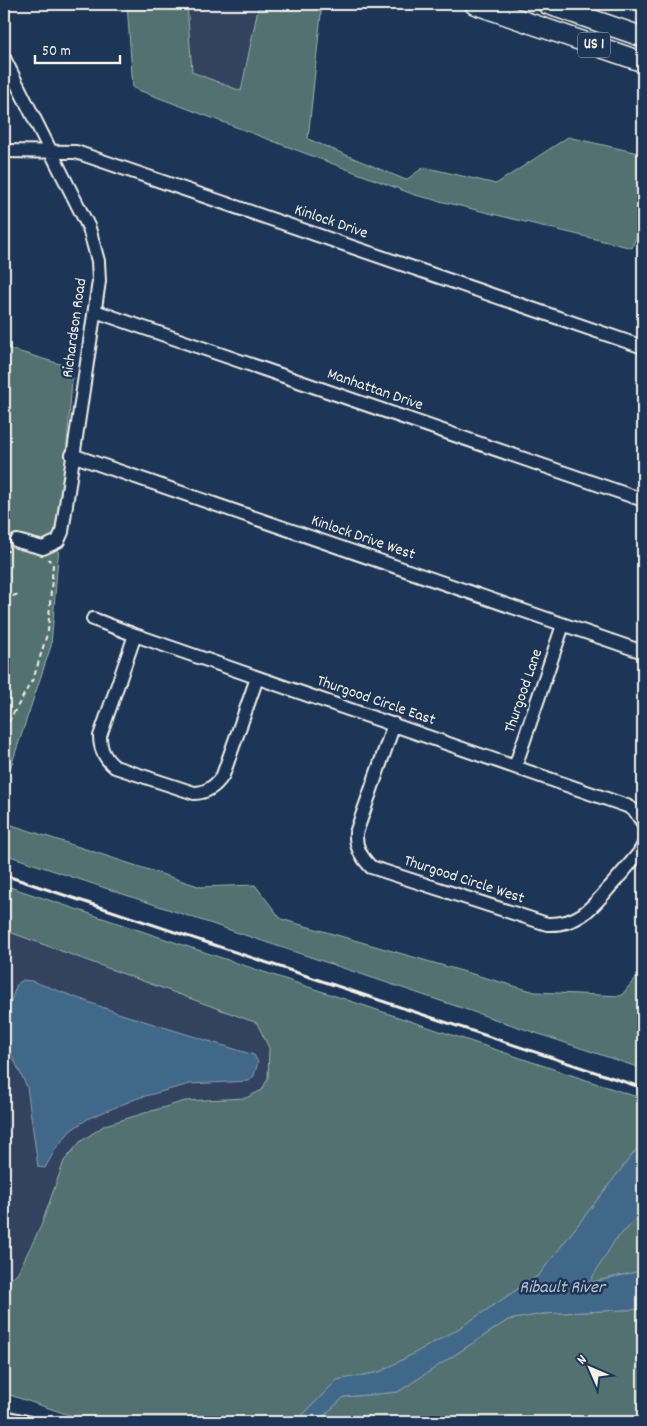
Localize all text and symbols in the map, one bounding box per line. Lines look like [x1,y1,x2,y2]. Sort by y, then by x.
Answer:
scale bar [35,32,120,64]
road number: US 1 [578,32,610,58]
text: 50 m [42,41,71,63]
street label: Kinlock Drive [291,199,371,245]
street label: Richardson Road [57,277,93,379]
street label: Manhattan Drive [324,363,426,417]
street label: Kinlock Drive West [308,509,418,567]
street label: Thurgood Lane [499,646,549,736]
street label: Thurgood Circle East [314,670,438,732]
street label: Thurgood Circle West [401,850,527,910]
water label: Ribault River [519,1276,607,1301]
north arrow [564,1344,614,1394]
text: N [573,1351,592,1370]

